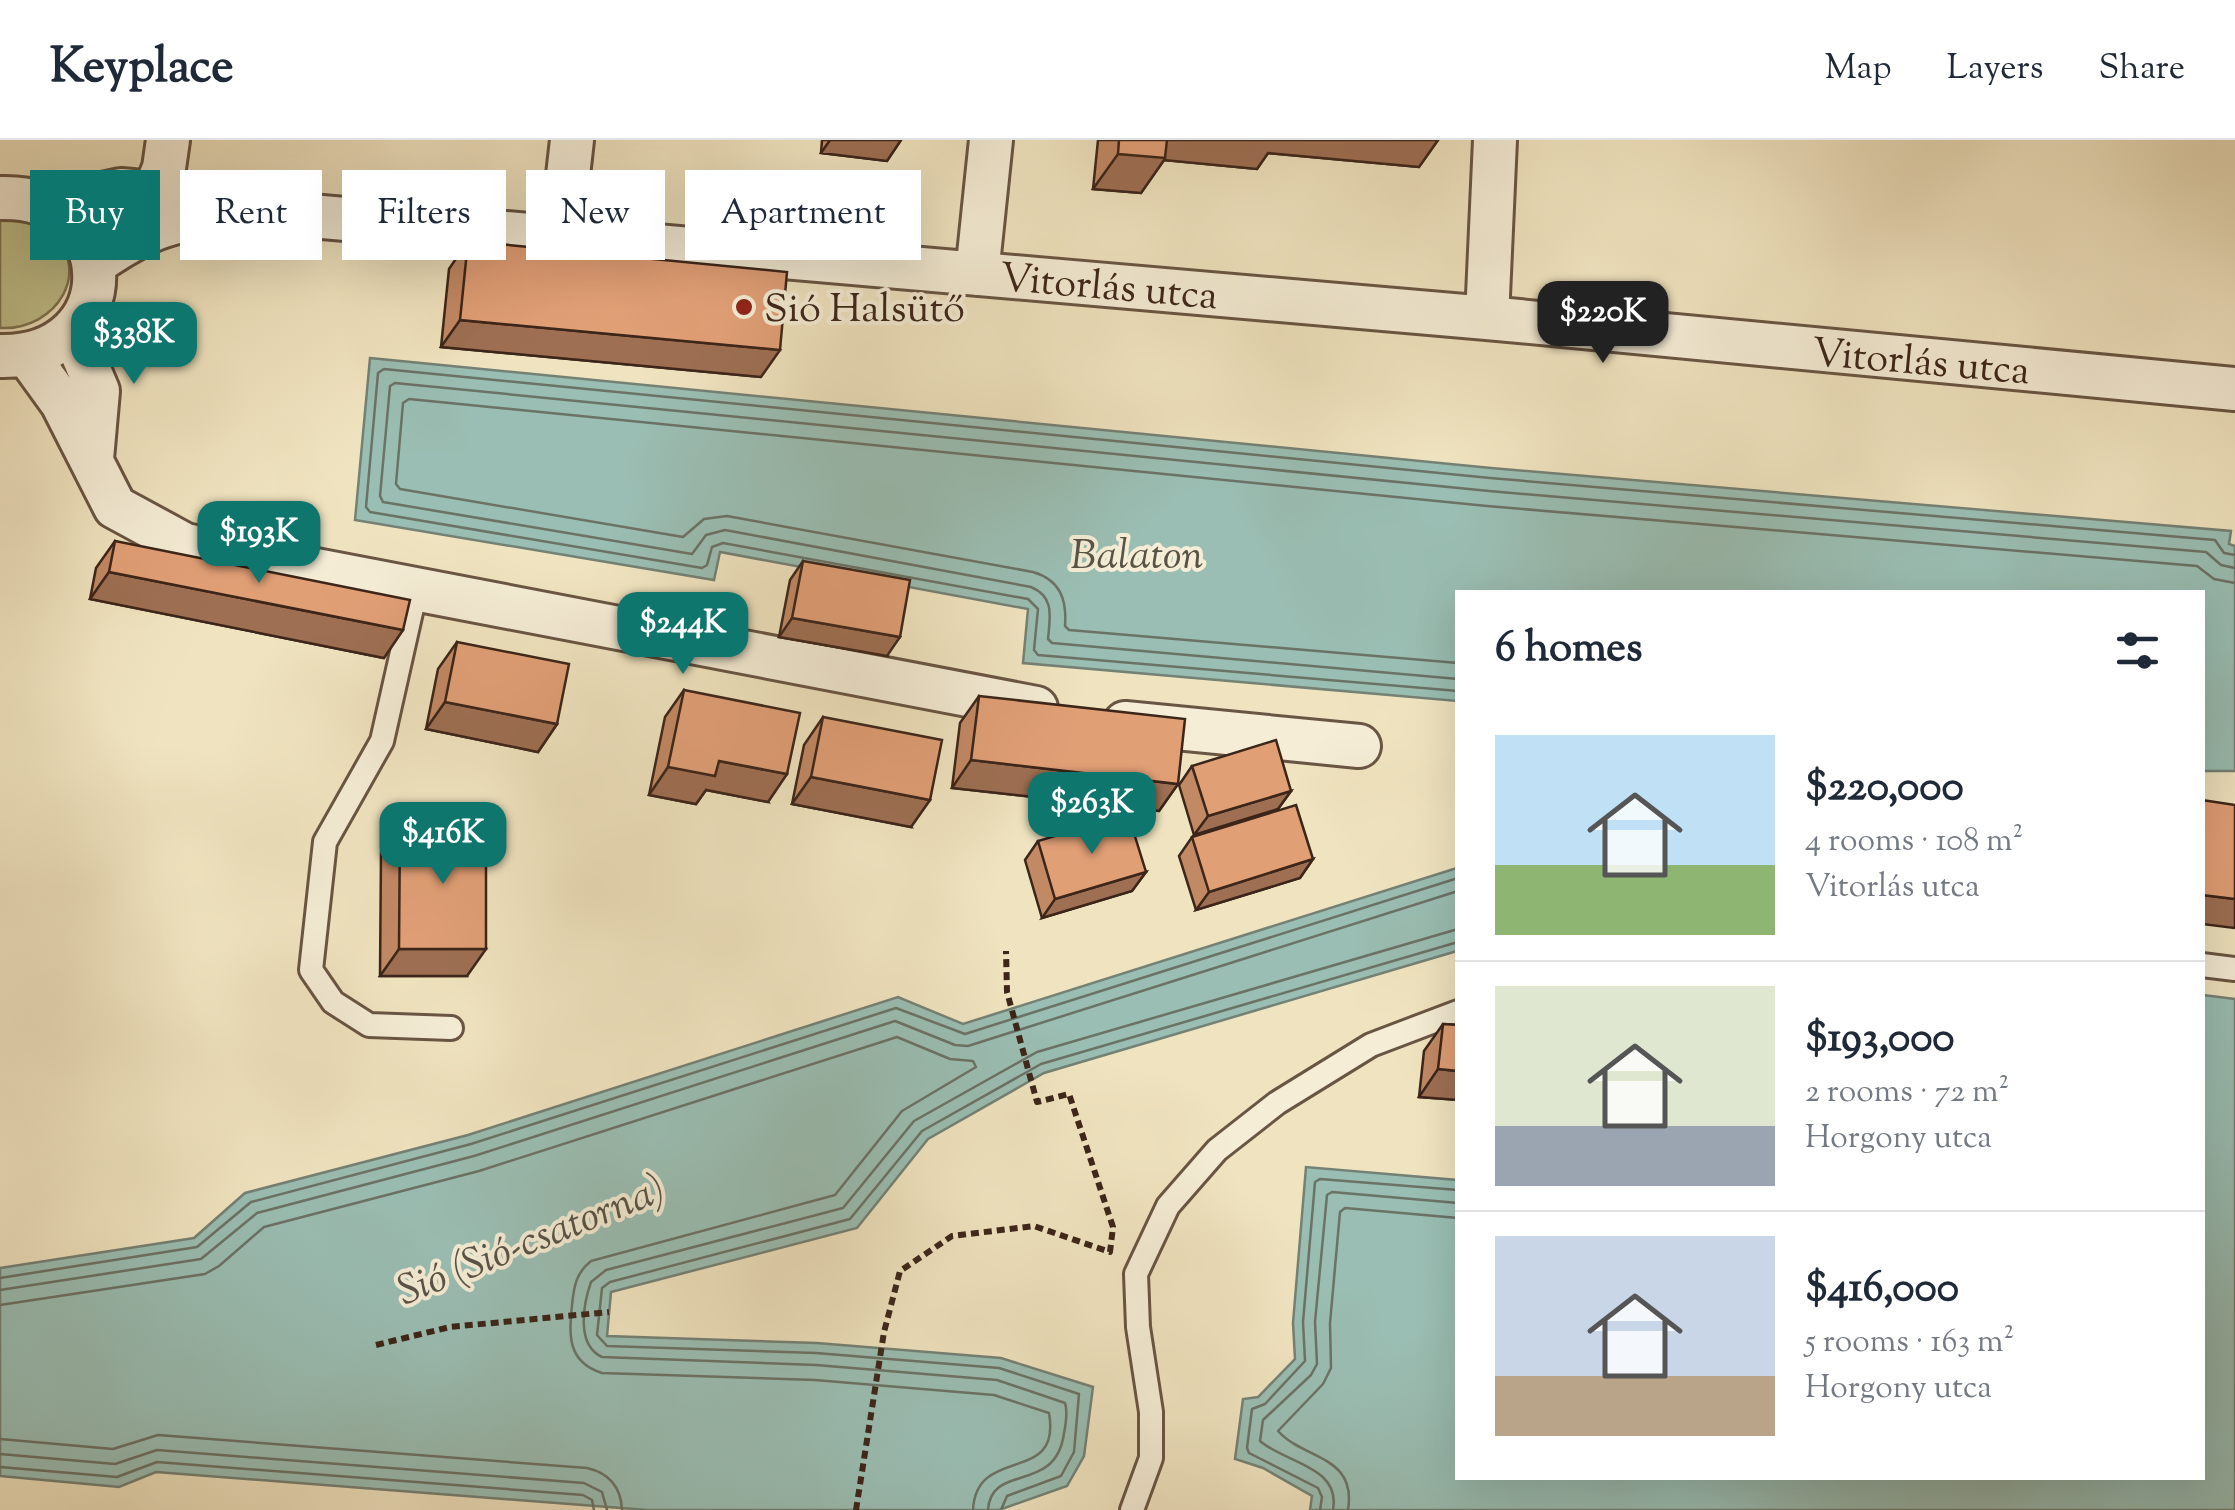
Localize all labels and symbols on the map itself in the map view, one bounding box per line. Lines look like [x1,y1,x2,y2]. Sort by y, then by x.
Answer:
street label: Vitorlás utca [997,252,1220,327]
pin: $220K [1533,281,1673,366]
place label: Sió Halsütő [764,283,965,340]
marker: Sió Halsütő [733,296,755,318]
pin: $338K [64,302,204,387]
street label: Vitorlás utca [1809,327,2032,402]
pin: $193K [189,501,329,586]
water label: Balaton [1071,528,1203,588]
pin: $244K [613,592,753,677]
pin: $263K [1022,772,1162,857]
pin: $416K [373,802,513,887]
water label: Sió (Sió-csatorna) [389,1162,675,1324]

